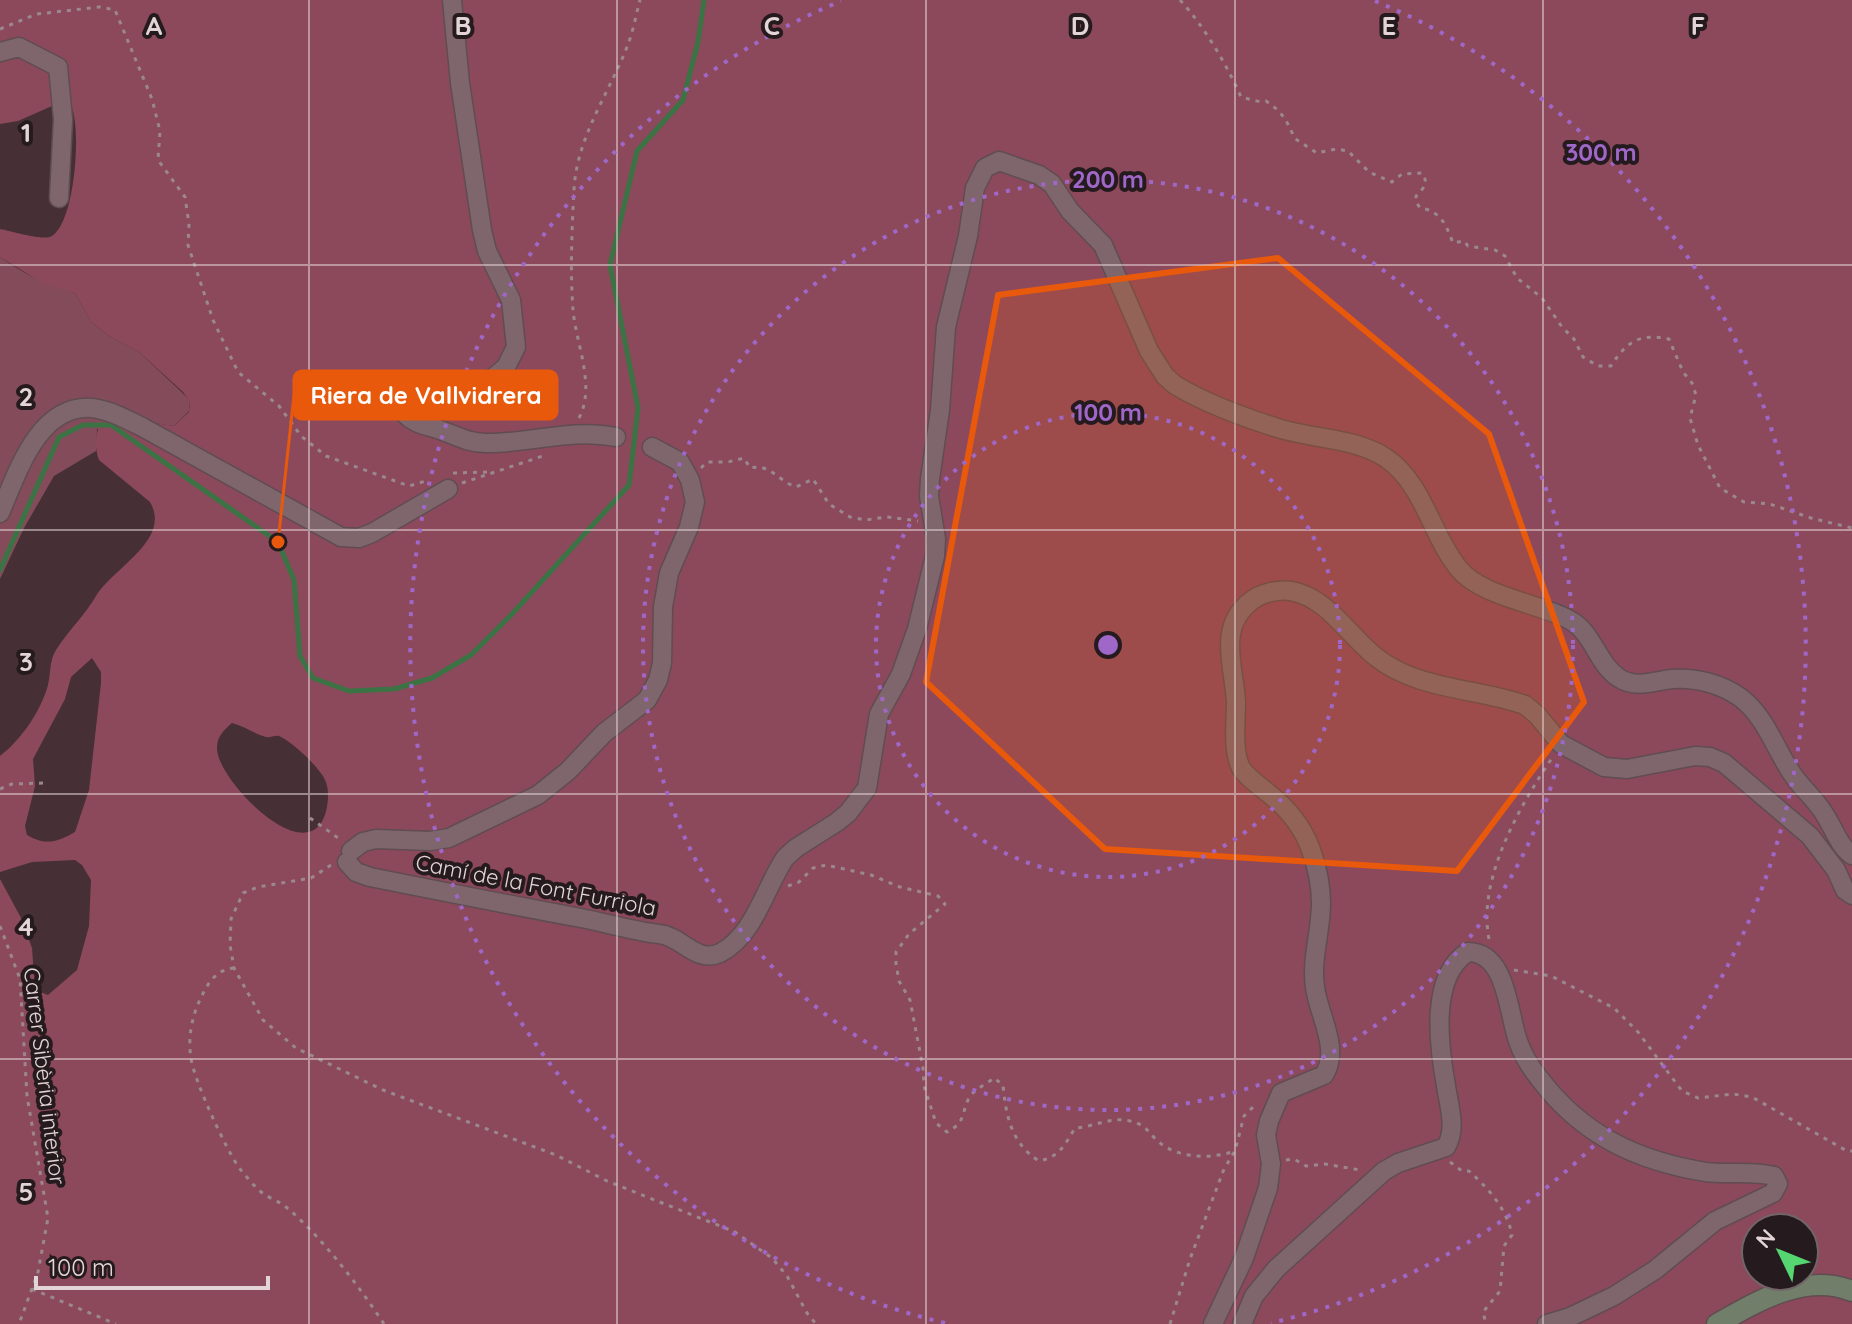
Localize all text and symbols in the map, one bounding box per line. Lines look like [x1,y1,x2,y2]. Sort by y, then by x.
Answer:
text: A [146,9,163,42]
text: B [454,9,472,42]
text: C [764,9,780,42]
text: D [1071,9,1089,42]
text: E [1382,9,1396,42]
text: F [1691,9,1705,42]
text: 1 [21,116,31,149]
text: 300 m [1565,137,1637,167]
text: 200 m [1072,164,1144,194]
callout: Riera de Vallvidrera [294,371,557,419]
text: 2 [19,380,33,413]
text: Riera de Vallvidrera [310,380,542,410]
text: 100 m [1074,397,1142,427]
centre of rings [1094,631,1122,659]
text: 3 [19,645,33,678]
street label: Camí de la Font Furriola [413,848,659,922]
text: 4 [18,910,34,943]
street label: Carrer Sibèria interior [18,966,72,1187]
text: 5 [19,1175,33,1208]
north arrow [1740,1212,1820,1292]
text: N [1750,1223,1781,1254]
scale bar [36,1240,268,1290]
text: 100 m [48,1252,114,1282]

